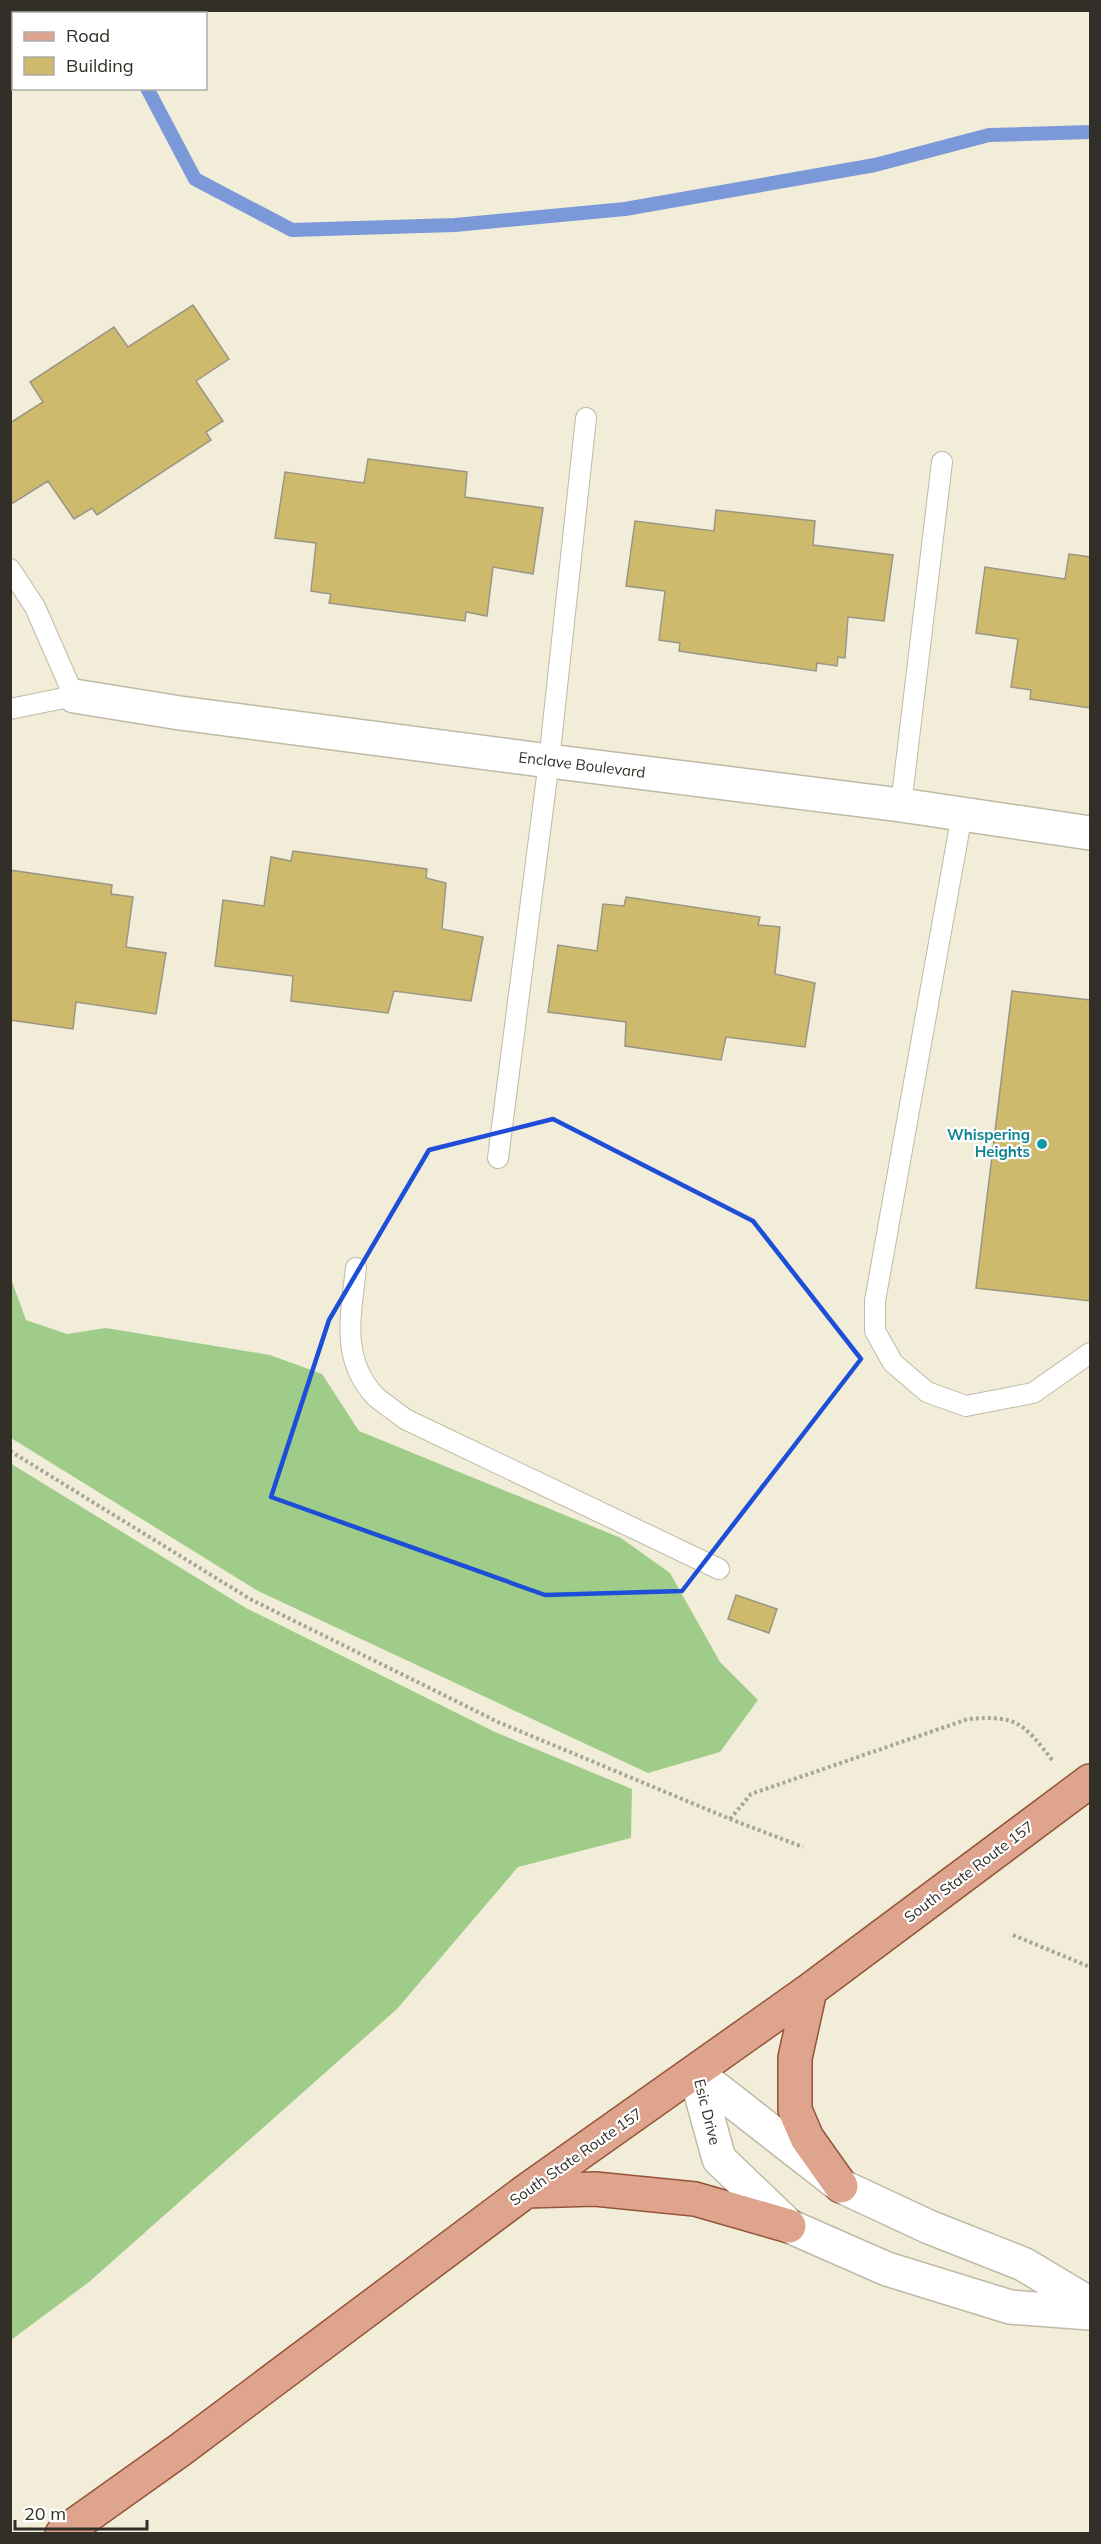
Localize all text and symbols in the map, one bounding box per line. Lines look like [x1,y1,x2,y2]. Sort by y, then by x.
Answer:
legend [12,12,207,90]
text: Road [66,24,110,47]
text: Building [66,54,134,77]
street label: Enclave Boulevard [518,747,647,782]
place label: Whispering Heights [947,1125,1030,1161]
marker: Whispering Heights [1035,1137,1049,1151]
street label: South State Route 157 [900,1817,1037,1926]
street label: Esic Drive [690,2077,725,2147]
street label: South State Route 157 [506,2104,645,2209]
scale bar [15,2493,147,2531]
text: 20 m [24,2502,66,2525]

